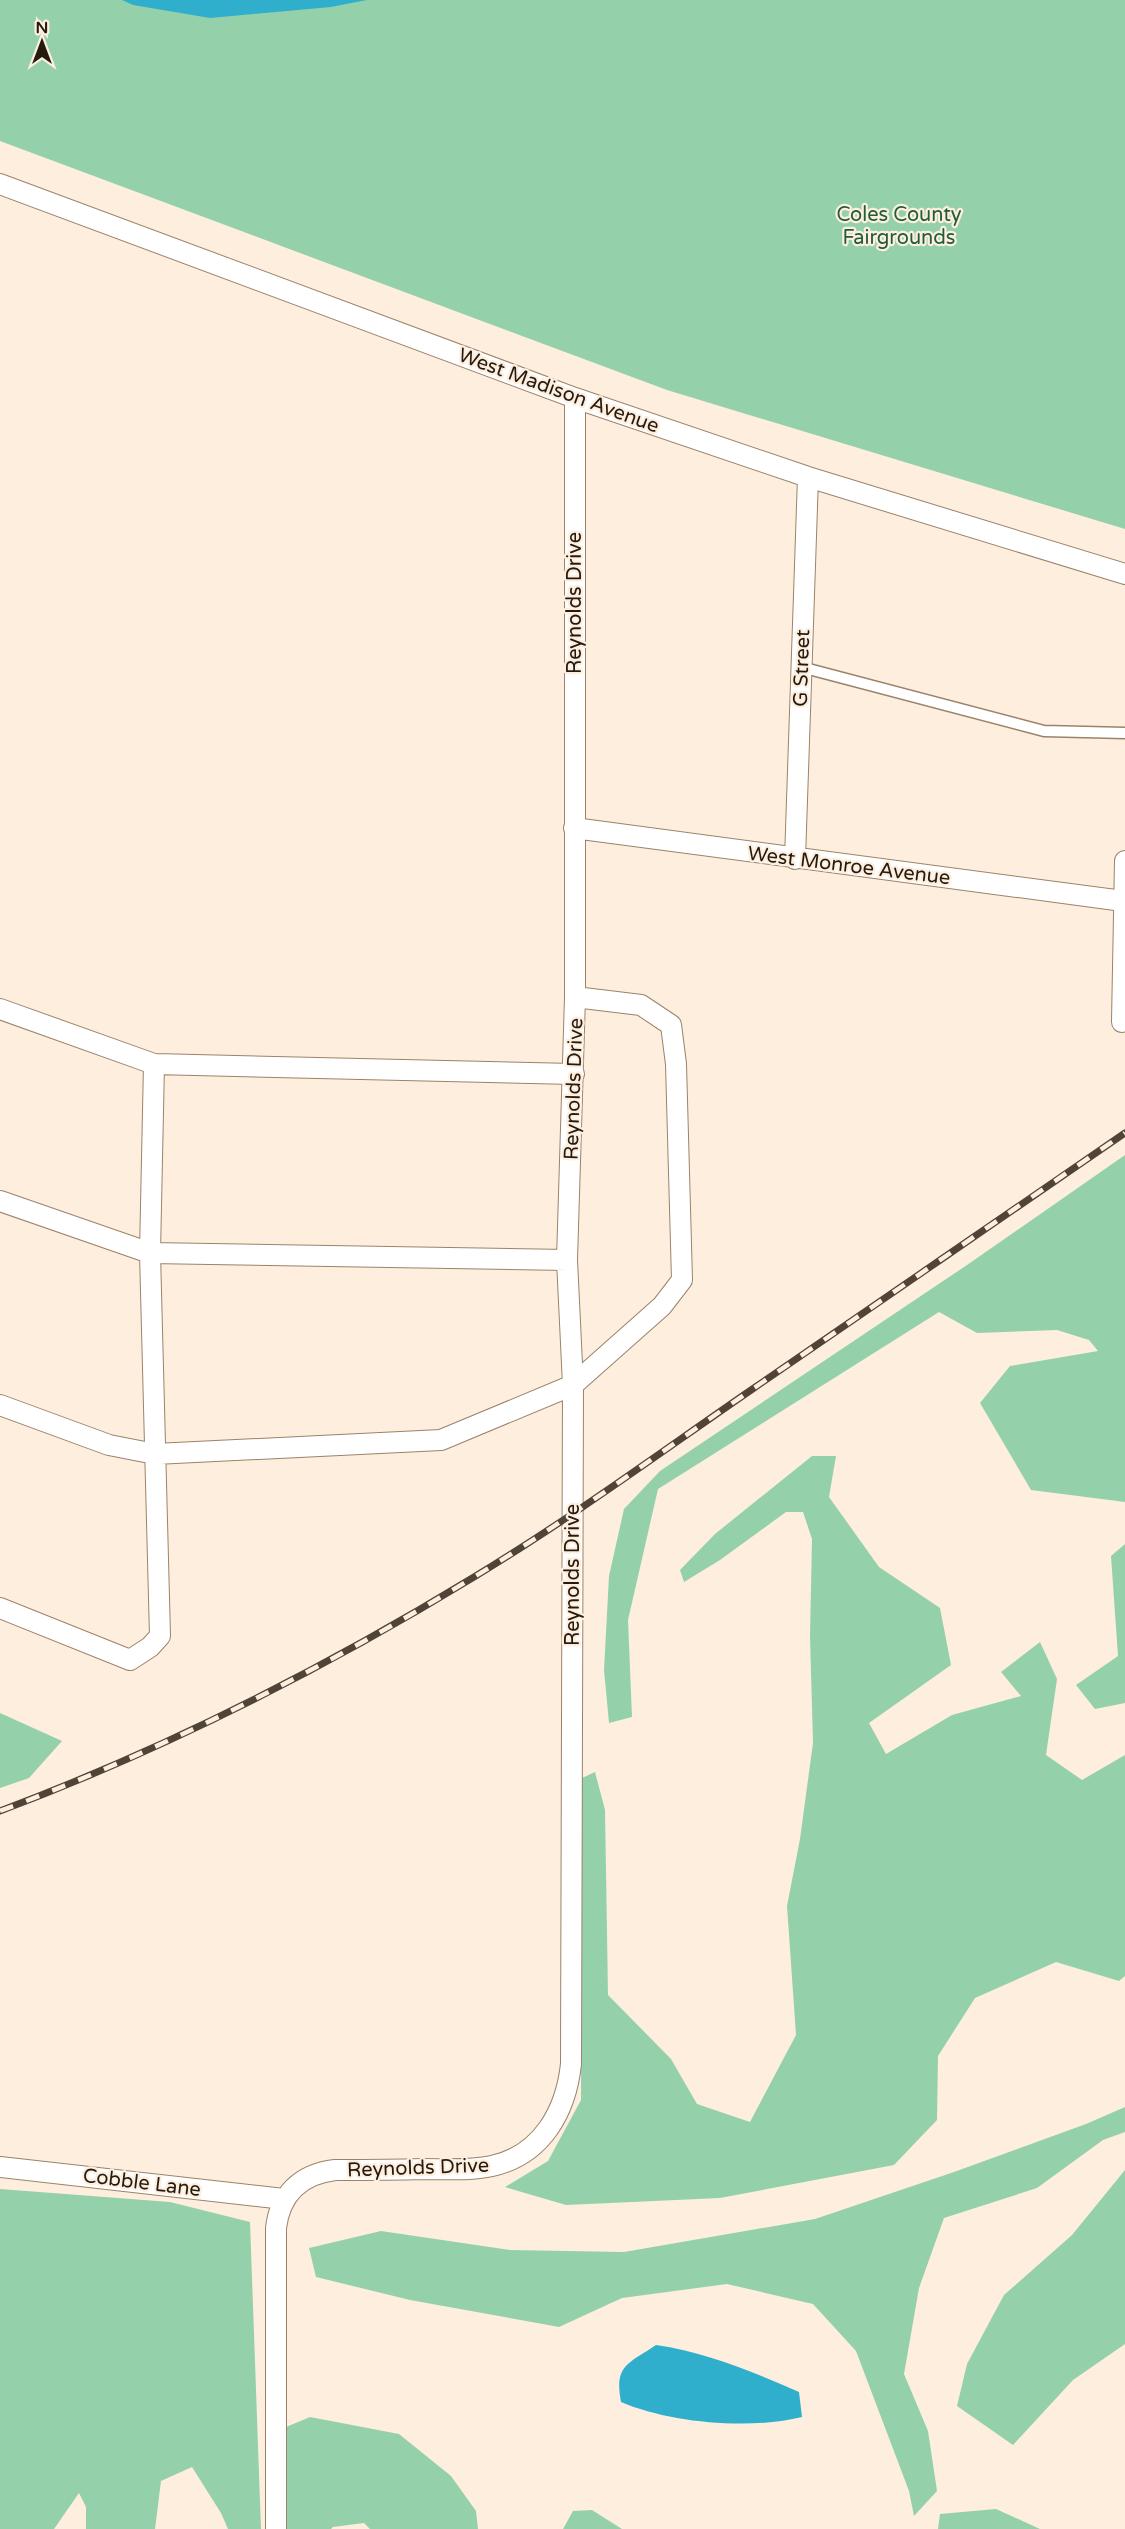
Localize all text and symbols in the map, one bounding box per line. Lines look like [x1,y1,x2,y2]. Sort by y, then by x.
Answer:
north arrow [12,12,72,72]
text: N [36,18,48,38]
park label: Coles County Fairgrounds [837,203,962,250]
street label: West Madison Avenue [455,343,662,438]
street label: Reynolds Drive [563,532,587,674]
street label: G Street [789,629,815,707]
street label: West Monroe Avenue [746,842,952,890]
street label: Reynolds Drive [560,1018,588,1161]
street label: Reynolds Drive [561,1504,585,1646]
street label: Reynolds Drive [347,2154,490,2182]
street label: Cobble Lane [81,2164,202,2202]

